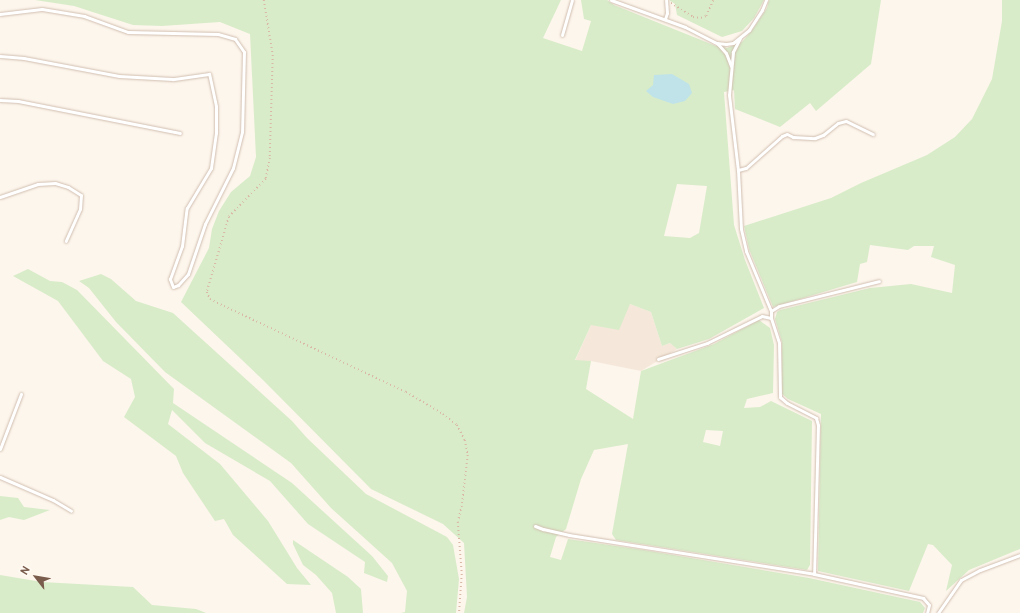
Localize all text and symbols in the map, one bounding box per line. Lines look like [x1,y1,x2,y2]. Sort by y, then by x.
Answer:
north arrow [16,557,56,597]
text: N [18,564,34,578]

